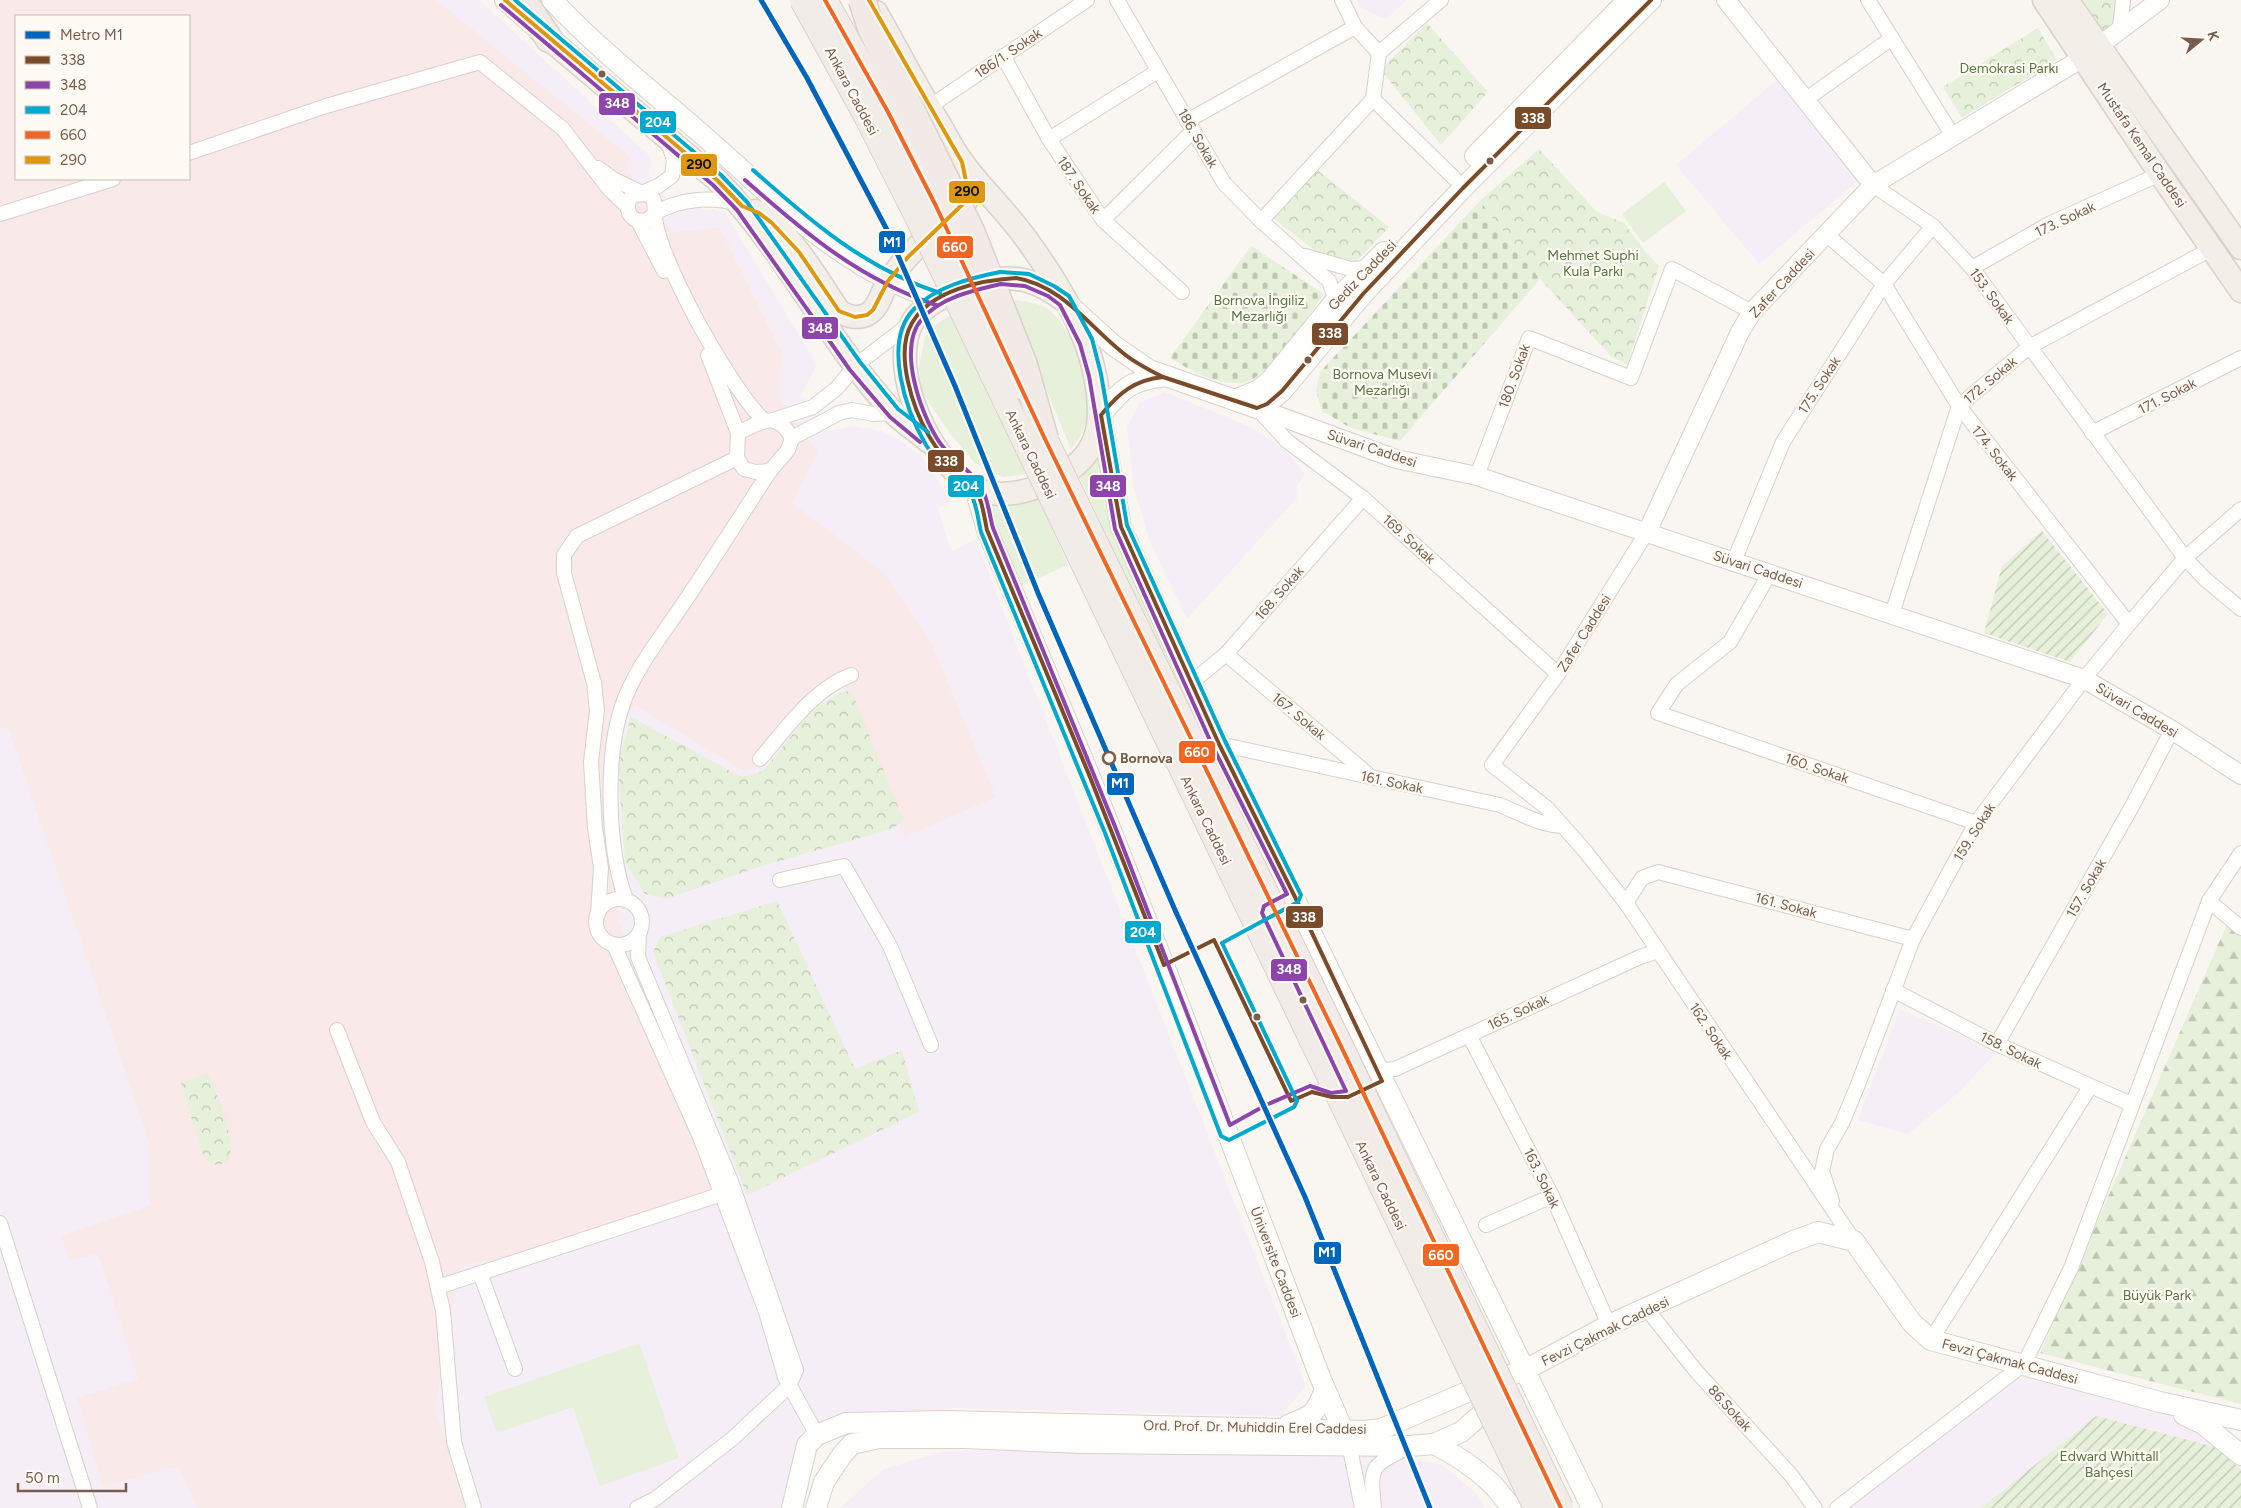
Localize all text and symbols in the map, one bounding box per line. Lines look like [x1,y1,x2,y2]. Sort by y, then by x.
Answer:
legend [15,15,190,180]
north arrow [2176,15,2226,65]
street label: 186/1. Sokak [972,25,1045,82]
text: Metro M1 [60,26,123,44]
text: K [2203,29,2223,44]
street label: Ankara Caddesi [821,44,882,138]
text: 338 [60,51,86,69]
park label: Demokrasi Parkı [1959,60,2059,77]
unlabelled marker [597,69,607,79]
text: 348 [60,76,87,94]
street label: Mustafa Kemal Caddesi [2093,80,2190,211]
line badge: 348 [598,92,636,116]
text: 348 [604,95,630,112]
text: 204 [60,101,87,119]
street label: 186. Sokak [1174,105,1222,171]
line badge: 338 [1514,106,1552,130]
line badge: 204 [639,110,677,134]
text: 338 [1521,110,1545,127]
text: 204 [645,114,671,131]
text: 660 [60,126,87,144]
text: 290 [60,151,87,169]
line badge: 290 [680,153,718,177]
street label: 187. Sokak [1053,153,1104,217]
text: 290 [686,156,712,173]
unlabelled marker [1485,156,1495,166]
line badge: 290 [948,180,986,204]
text: 290 [954,183,980,200]
street label: 173. Sokak [2032,198,2098,241]
line badge: M1 [878,230,906,254]
text: M1 [883,234,901,251]
line badge: 660 [936,235,974,259]
street label: Gediz Caddesi [1325,237,1400,314]
text: 660 [942,239,968,256]
street label: Zafer Caddesi [1746,245,1819,321]
park label: Mehmet Suphi Kula Parkı [1547,247,1639,280]
street label: 153. Sokak [1966,265,2018,328]
park label: Bornova İngiliz Mezarlığı [1213,292,1305,325]
line badge: 348 [801,316,839,340]
text: 348 [807,320,833,337]
line badge: 338 [1311,322,1349,346]
text: 338 [1318,325,1342,342]
street label: 180. Sokak [1495,342,1534,411]
street label: 175. Sokak [1795,353,1844,417]
street label: 172. Sokak [1960,353,2021,408]
unlabelled marker [1303,355,1313,365]
park label: Bornova Musevi Mezarlığı [1332,366,1432,399]
street label: 171. Sokak [2135,375,2199,418]
street label: Ankara Caddesi [1002,407,1060,502]
street label: 174. Sokak [1968,422,2022,485]
street label: Süvari Caddesi [1325,426,1419,471]
line badge: 338 [927,449,965,473]
text: 338 [934,453,958,470]
line badge: 204 [947,474,985,498]
line badge: 348 [1089,474,1127,498]
text: 204 [953,478,979,495]
text: 348 [1095,478,1121,495]
street label: 169. Sokak [1379,511,1439,568]
street label: Süvari Caddesi [1711,547,1805,592]
street label: 168. Sokak [1251,563,1308,624]
street label: Zafer Caddesi [1554,591,1615,675]
street label: Süvari Caddesi [2092,679,2181,742]
street label: 167. Sokak [1268,689,1329,744]
line badge: 660 [1178,740,1216,764]
text: 660 [1184,744,1210,761]
place label: Bornova [1120,750,1173,767]
street label: 160. Sokak [1783,750,1851,787]
marker: Bornova [1102,751,1116,765]
street label: 161. Sokak [1359,768,1425,797]
line badge: M1 [1106,772,1135,796]
street label: Ankara Caddesi [1177,773,1235,868]
text: M1 [1111,775,1129,792]
street label: 159. Sokak [1950,800,1999,865]
street label: 157. Sokak [2063,856,2110,921]
street label: 161. Sokak [1753,889,1819,922]
line badge: 338 [1285,905,1324,929]
text: 338 [1292,909,1316,926]
line badge: 204 [1124,920,1162,944]
text: 204 [1130,924,1156,941]
line badge: 348 [1270,958,1308,982]
text: 348 [1276,961,1302,978]
street label: 165. Sokak [1485,991,1552,1034]
unlabelled marker [1298,995,1308,1005]
street label: 162. Sokak [1685,1000,1736,1063]
unlabelled marker [1252,1012,1262,1022]
street label: 158. Sokak [1977,1028,2044,1073]
street label: Ankara Caddesi [1352,1138,1410,1233]
street label: 163. Sokak [1520,1145,1564,1211]
street label: Üniversite Caddesi [1247,1204,1305,1320]
line badge: M1 [1313,1241,1342,1265]
line badge: 660 [1422,1243,1460,1267]
text: M1 [1318,1244,1336,1261]
text: 660 [1428,1247,1454,1264]
park label: Büyük Park [2123,1287,2191,1304]
street label: Fevzi Çakmak Caddesi [1538,1293,1672,1370]
street label: Fevzi Çakmak Caddesi [1940,1335,2080,1388]
street label: 86.Sokak [1704,1382,1755,1435]
street label: Ord. Prof. Dr. Muhiddin Erel Caddesi [1143,1417,1367,1438]
park label: Edward Whittall Bahçesi [2059,1448,2159,1481]
scale bar [18,1460,125,1492]
text: 50 m [25,1469,60,1487]

